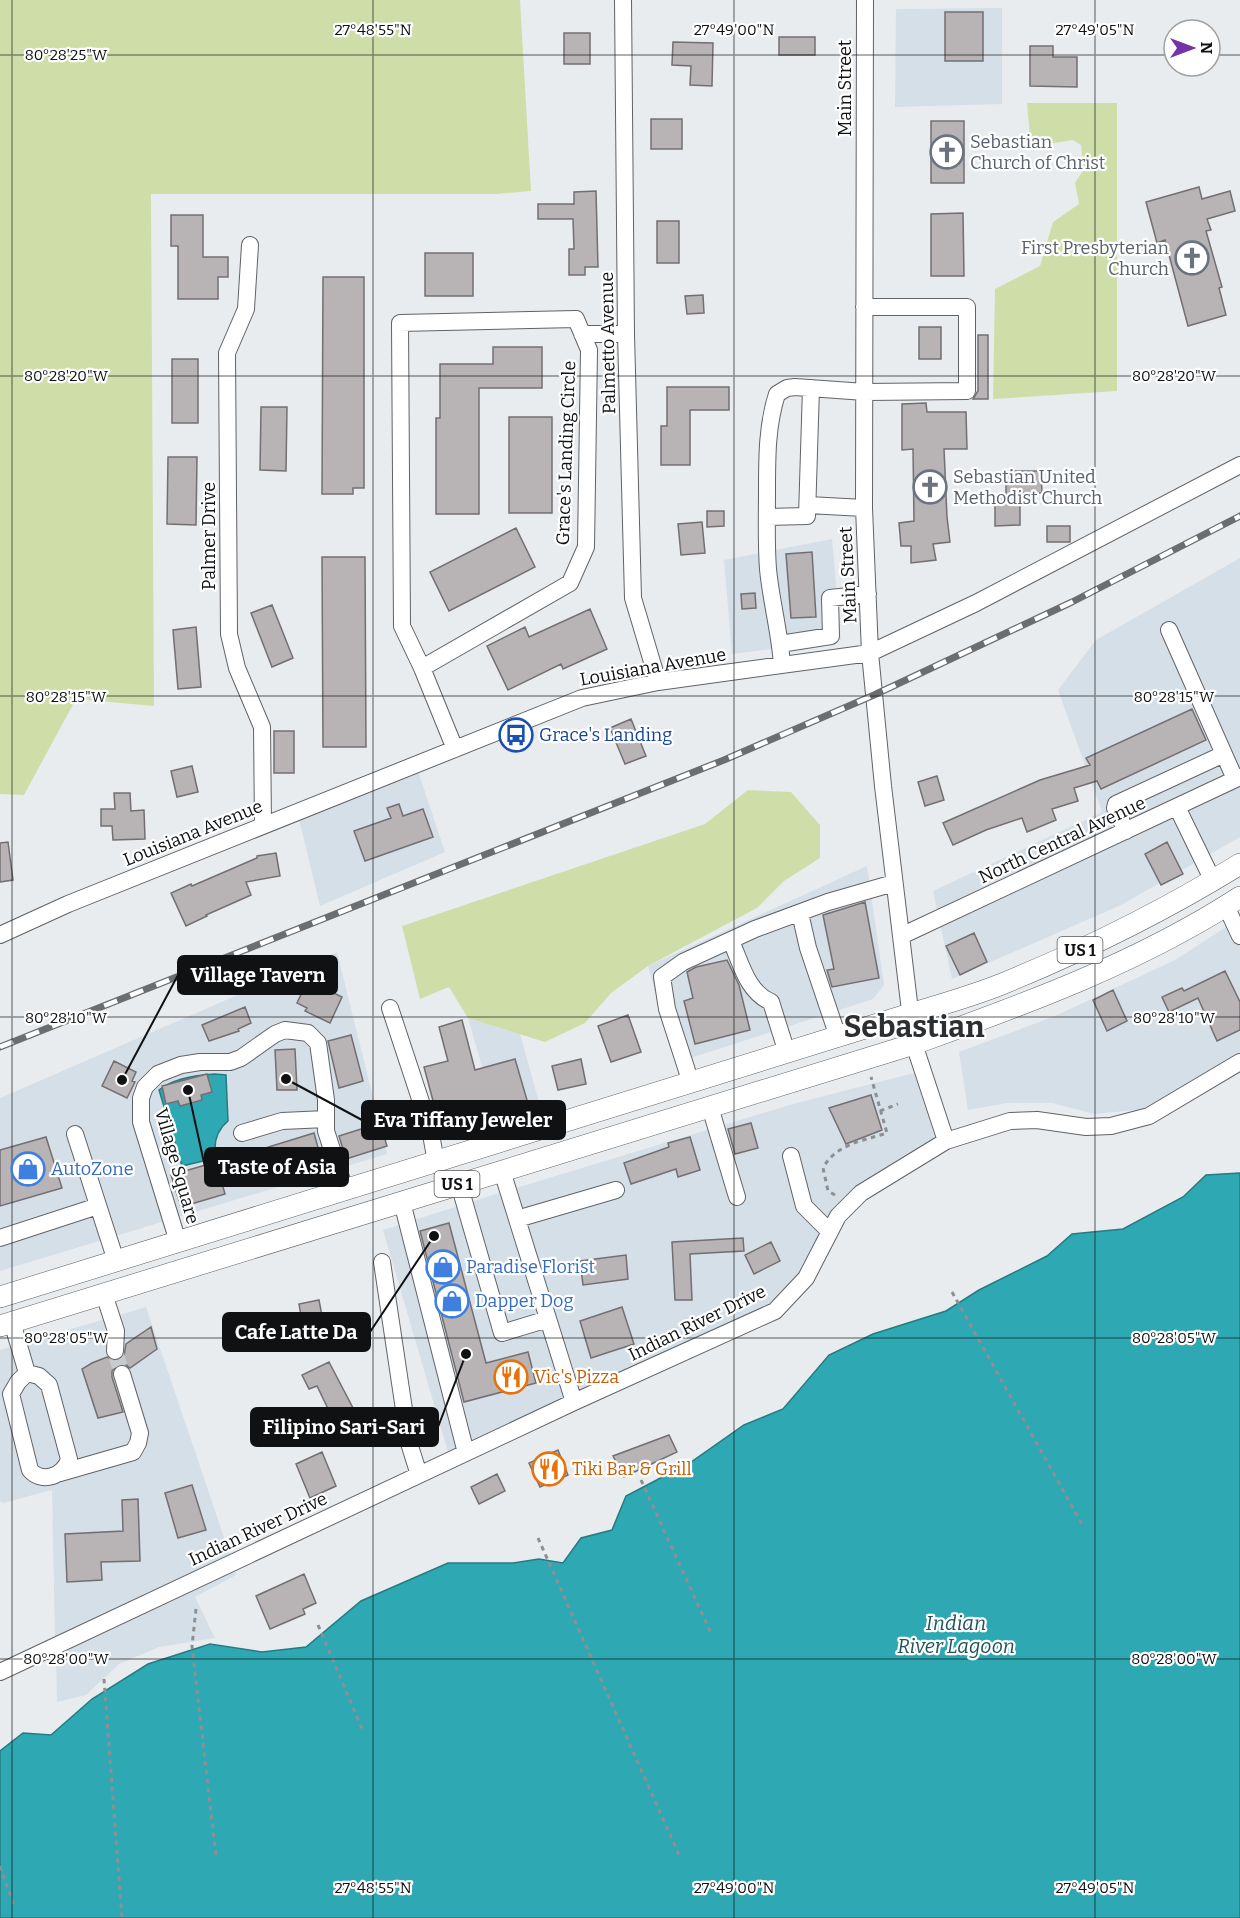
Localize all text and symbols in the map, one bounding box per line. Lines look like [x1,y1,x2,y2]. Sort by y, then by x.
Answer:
north arrow [1162,18,1222,78]
text: 27°48'55"N [334,21,412,39]
text: 27°49'00"N [694,21,774,39]
text: 27°49'05"N [1056,21,1135,39]
street label: Main Street [834,39,856,136]
text: N [1197,42,1216,54]
text: 80°28'25"W [25,46,108,64]
place label: Sebastian Church of Christ [970,131,1106,174]
church icon: Sebastian Church of Christ [929,134,965,170]
place label: First Presbyterian Church [1021,237,1170,280]
church icon: First Presbyterian Church [1174,240,1210,276]
street label: Palmetto Avenue [596,272,620,414]
street label: Grace's Landing Circle [552,360,580,546]
text: 80°28'20"W [24,367,109,385]
text: 80°28'20"W [1132,367,1217,385]
place label: Sebastian United Methodist Church [953,466,1102,509]
church icon: Sebastian United Methodist Church [912,469,948,505]
street label: Palmer Drive [198,482,220,590]
street label: Main Street [834,526,862,624]
street label: Louisiana Avenue [578,643,728,691]
text: 80°28'15"W [26,688,107,706]
text: 80°28'15"W [1134,688,1215,706]
bus stop icon: Grace's Landing [498,717,534,753]
place label: Grace's Landing [539,724,672,746]
street label: North Central Avenue [975,792,1149,888]
street label: Louisiana Avenue [120,795,266,871]
road number: US 1 [1058,937,1102,963]
callout: Village Tavern [178,956,337,994]
text: Village Tavern [191,963,326,987]
text: 80°28'10"W [25,1009,108,1027]
district label: Sebastian [844,1009,985,1045]
text: 80°28'10"W [1133,1009,1216,1027]
callout: Eva Tiffany Jeweler [362,1101,565,1139]
street label: Village Square [150,1105,204,1227]
text: Eva Tiffany Jeweler [374,1108,553,1132]
callout: Taste of Asia [205,1148,348,1186]
shop icon: AutoZone [10,1151,46,1187]
text: Taste of Asia [218,1155,336,1179]
place label: AutoZone [51,1158,134,1180]
road number: US 1 [434,1171,480,1197]
shop icon: Paradise Florist [425,1249,461,1285]
place label: Paradise Florist [466,1256,596,1278]
street label: Indian River Drive [625,1280,769,1366]
shop icon: Dapper Dog [434,1283,470,1319]
place label: Dapper Dog [475,1290,573,1312]
callout: Cafe Latte Da [223,1313,370,1351]
text: Cafe Latte Da [235,1320,357,1344]
text: 80°28'05"W [24,1329,109,1347]
text: 80°28'05"W [1132,1329,1217,1347]
restaurant icon: Vic's Pizza [493,1359,529,1395]
place label: Vic's Pizza [534,1366,619,1388]
callout: Filipino Sari-Sari [251,1408,438,1446]
text: Filipino Sari-Sari [263,1415,426,1439]
restaurant icon: Tiki Bar & Grill [531,1451,567,1487]
place label: Tiki Bar & Grill [572,1458,692,1480]
street label: Indian River Drive [185,1487,331,1571]
water label: Indian River Lagoon [897,1611,1015,1658]
text: 80°28'00"W [23,1650,109,1668]
text: 80°28'00"W [1131,1650,1217,1668]
text: 27°48'55"N [334,1879,412,1897]
text: 27°49'00"N [694,1879,774,1897]
text: 27°49'05"N [1056,1879,1135,1897]

